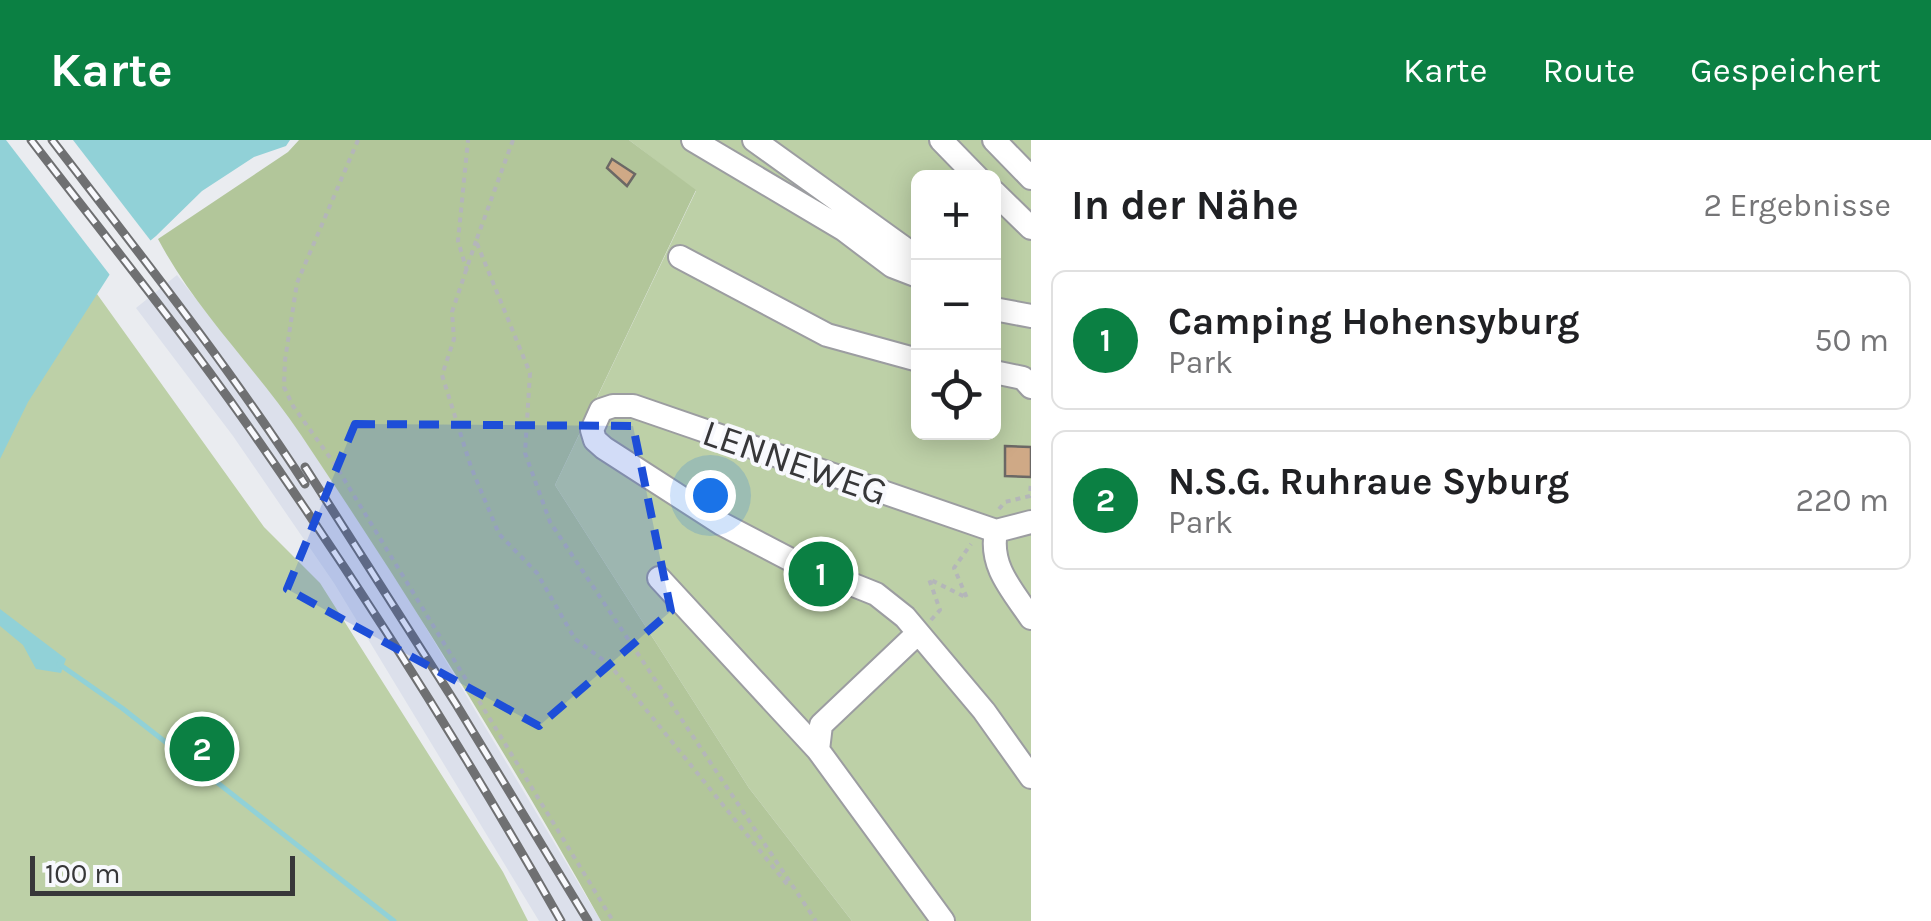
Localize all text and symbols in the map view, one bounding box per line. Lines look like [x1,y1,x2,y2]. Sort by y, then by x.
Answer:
text: Karte [50,42,173,98]
text: Karte [1403,50,1487,91]
text: Route [1542,50,1635,91]
text: Gespeichert [1690,50,1881,91]
map controls [911,170,1001,440]
button: + [911,170,1001,260]
text: In der Nähe [1071,180,1299,230]
text: 2 Ergebnisse [1703,187,1891,224]
button: − [911,260,1001,350]
text: Camping Hohensyburg [1168,299,1580,344]
text: 1 [1100,322,1111,359]
text: 50 m [1814,322,1889,359]
text: Park [1168,344,1233,381]
button: locate [911,350,1001,440]
street label: LENNEWEG [697,410,893,515]
text: N.S.G. Ruhraue Syburg [1168,459,1569,504]
your location [685,470,736,521]
text: 2 [1096,482,1115,519]
text: 220 m [1795,482,1889,519]
text: Park [1168,504,1233,541]
pin: 1 [788,536,854,612]
pin: 2 [170,712,234,786]
scale bar [30,851,295,896]
text: 100 m [45,857,120,890]

